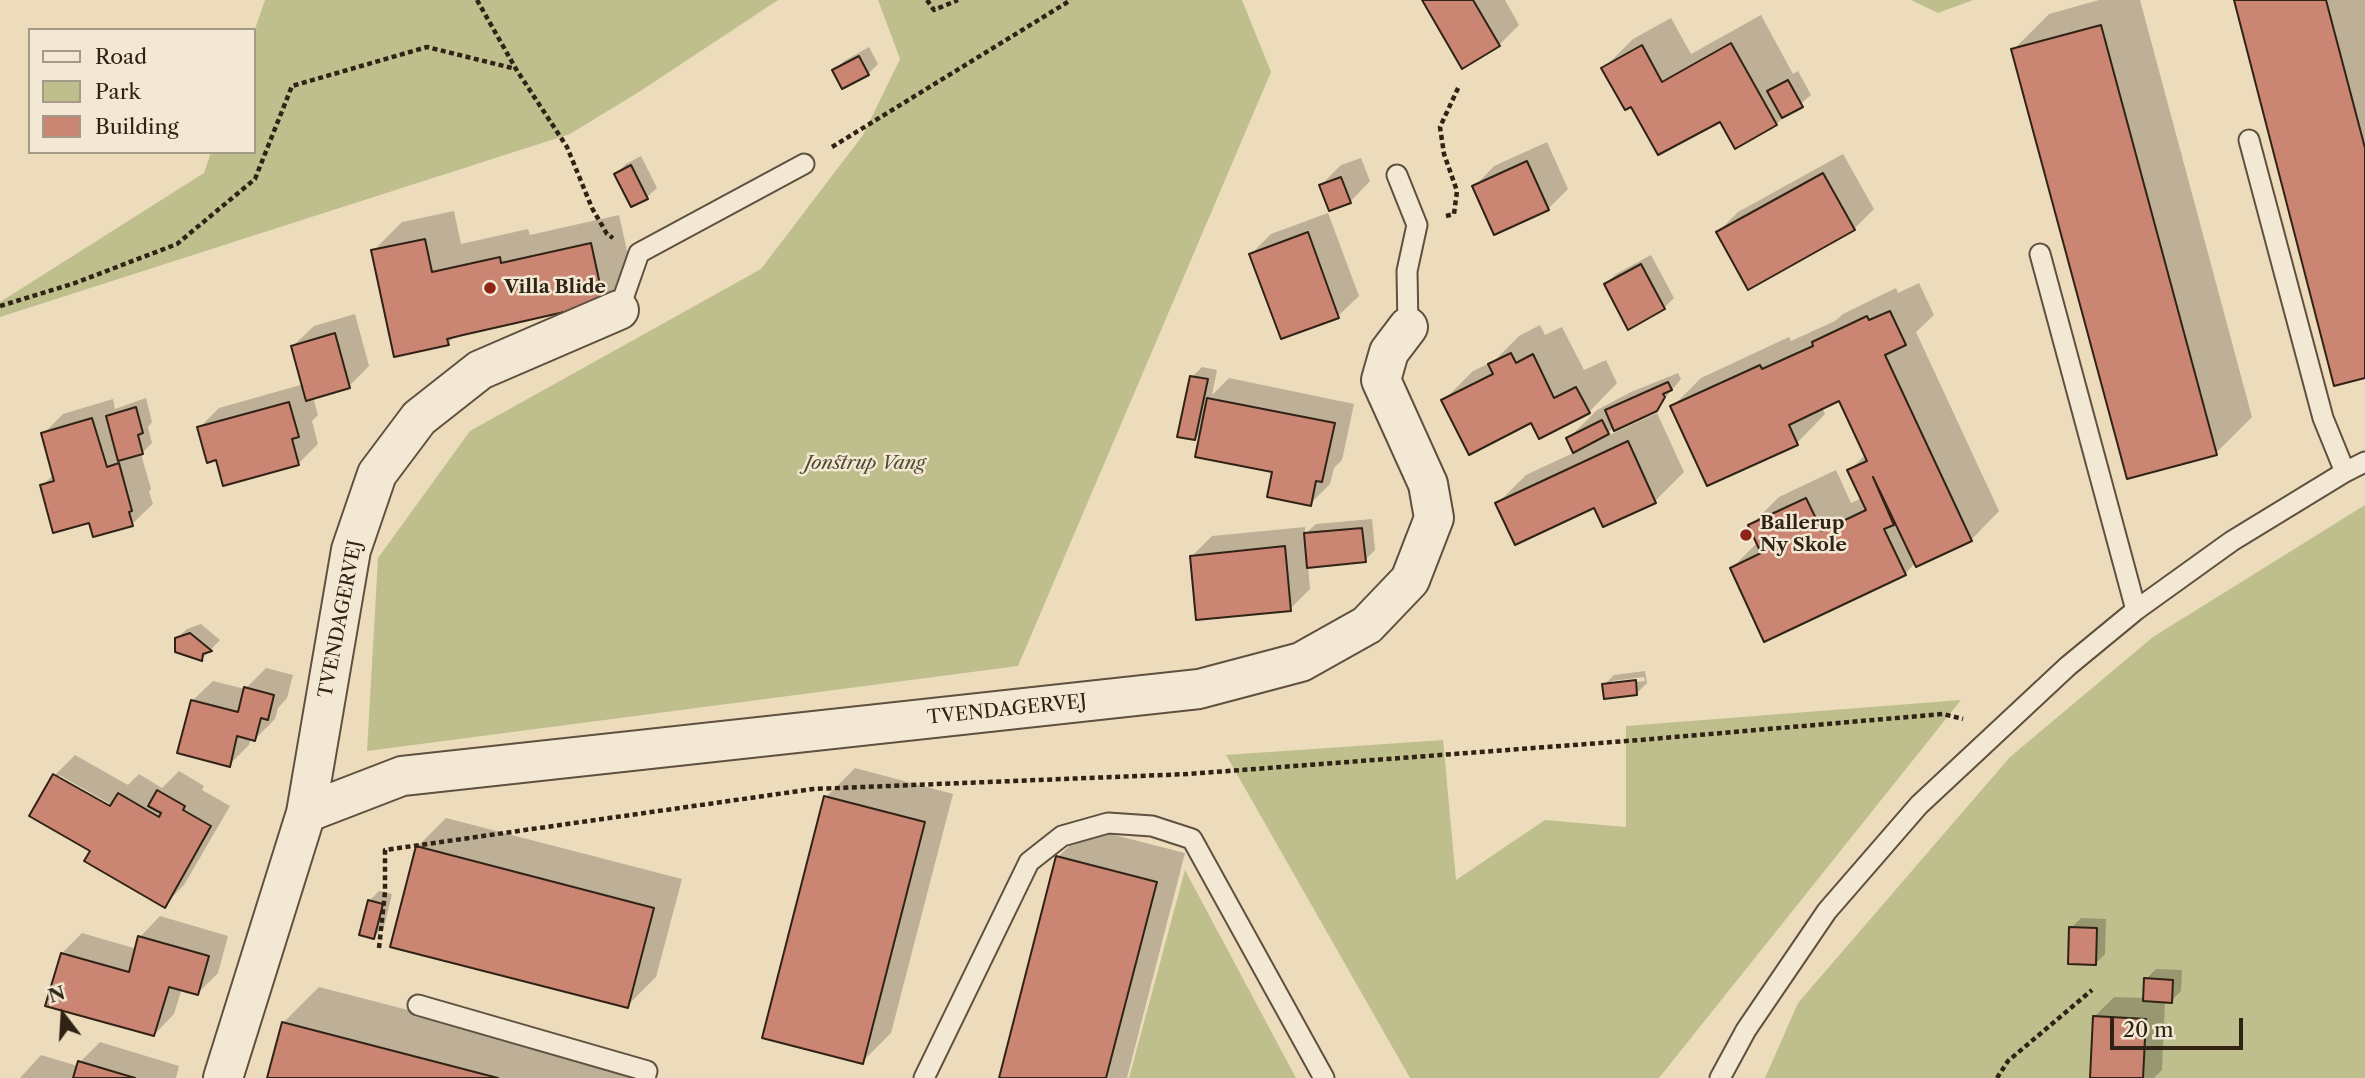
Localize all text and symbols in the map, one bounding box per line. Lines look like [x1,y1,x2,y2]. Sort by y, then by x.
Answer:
legend [28,28,256,154]
text: Road [95,44,147,69]
text: Park [95,79,141,104]
text: Building [95,114,179,139]
place label: Villa Blide [504,277,606,299]
marker: Villa Blide [482,280,498,296]
park label: Jonstrup Vang [805,453,925,475]
place label: Ballerup Ny Skole [1760,513,1847,557]
marker: Ballerup Ny Skole [1738,527,1754,543]
street label: TVENDAGERVEJ [315,538,367,700]
street label: TVENDAGERVEJ [926,690,1088,730]
north arrow [28,980,98,1050]
text: N [45,981,68,1008]
scale bar [2113,1004,2246,1048]
text: 20 m [2123,1017,2174,1042]

